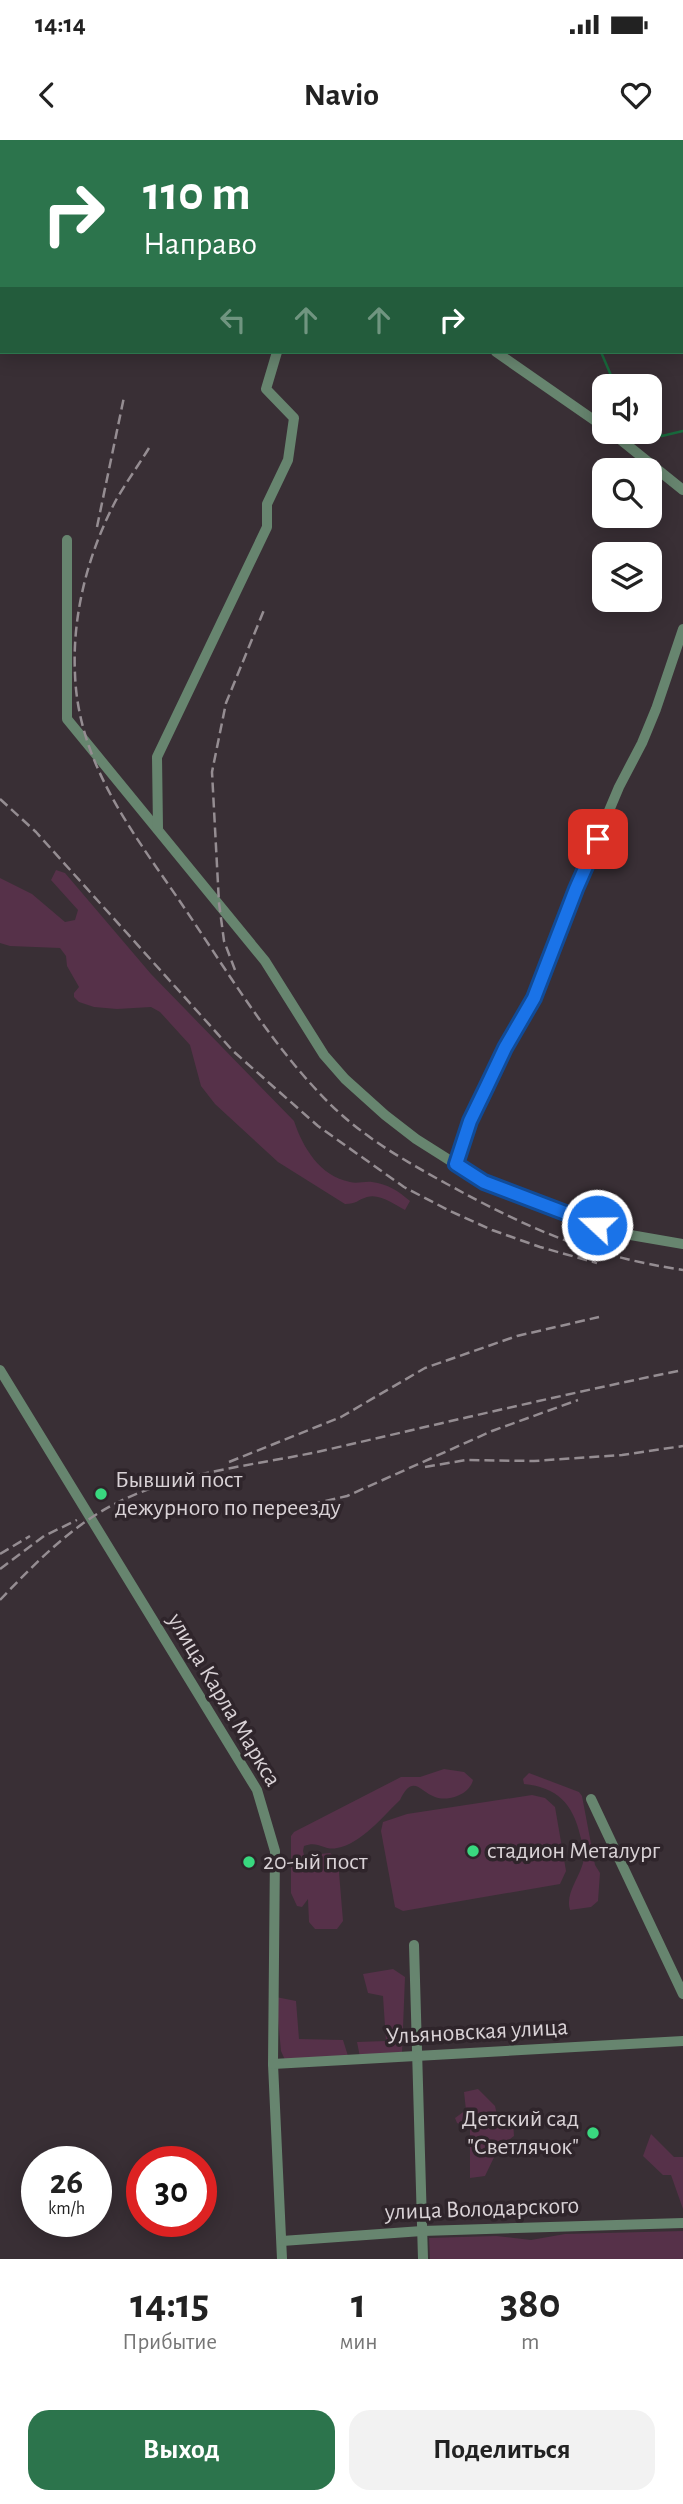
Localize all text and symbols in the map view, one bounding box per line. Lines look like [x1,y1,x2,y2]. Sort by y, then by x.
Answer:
text: 14:14 [35,11,86,37]
icon: back [28,76,66,114]
icon: heart [617,76,655,114]
text: Navio [304,79,379,111]
icon: right [28,168,119,259]
text: 110 m [143,170,251,219]
text: Направо [143,228,257,260]
icon: left [214,301,252,339]
icon: ahead [287,301,325,339]
icon: ahead [360,301,398,339]
icon: right [433,301,471,339]
map controls [592,374,662,612]
button: sound [592,374,662,444]
button: search [592,458,662,528]
button: layers [592,542,662,612]
pin [568,809,628,869]
icon: arrive [579,820,617,858]
position arrow [560,1188,634,1262]
place label: Бывший пост дежурного по переезду [115,1468,342,1520]
marker: Бывший пост дежурного по переезду [93,1486,109,1502]
street label: улица Карла Маркса [162,1608,285,1791]
place label: стадион Металург [487,1839,661,1863]
marker: стадион Металург [465,1843,481,1859]
place label: 20-ый пост [263,1850,368,1874]
marker: 20-ый пост [241,1854,257,1870]
street label: Ульяновская улица [385,2015,569,2049]
place label: Детский сад "Светлячок" [462,2107,579,2159]
marker: Детский сад "Светлячок" [585,2125,601,2141]
speed limit sign: 30 [126,2146,217,2237]
text: 26 [50,2165,83,2200]
street label: улица Володарского [383,2194,580,2224]
text: km/h [48,2200,85,2218]
text: 14:15 [130,2283,209,2325]
text: 1 [351,2283,366,2325]
text: 380 [500,2283,561,2325]
text: Прибытие [122,2331,217,2354]
text: мин [339,2331,378,2354]
text: m [521,2331,540,2354]
button: Выход [28,2410,335,2490]
button: Поделиться [349,2410,655,2490]

